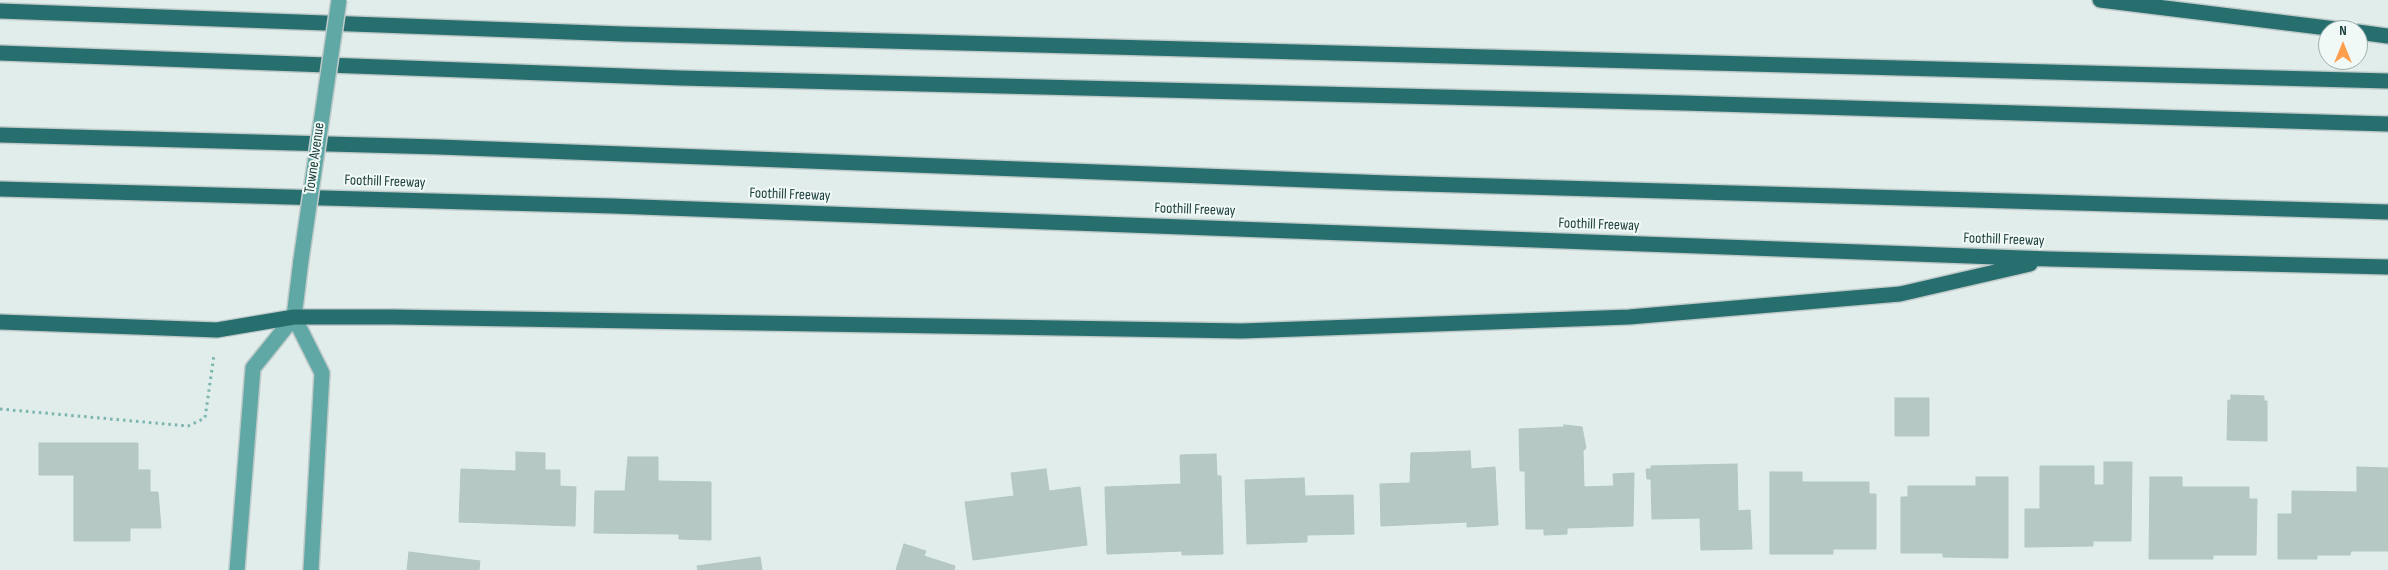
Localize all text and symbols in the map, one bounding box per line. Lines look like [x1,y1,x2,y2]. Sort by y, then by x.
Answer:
north arrow [2318,20,2368,70]
text: N [2339,22,2347,39]
street label: Towne Avenue [301,121,329,195]
street label: Foothill Freeway [344,172,426,192]
street label: Foothill Freeway [749,185,831,205]
street label: Foothill Freeway [1154,200,1236,220]
street label: Foothill Freeway [1558,215,1640,235]
street label: Foothill Freeway [1963,230,2045,250]

